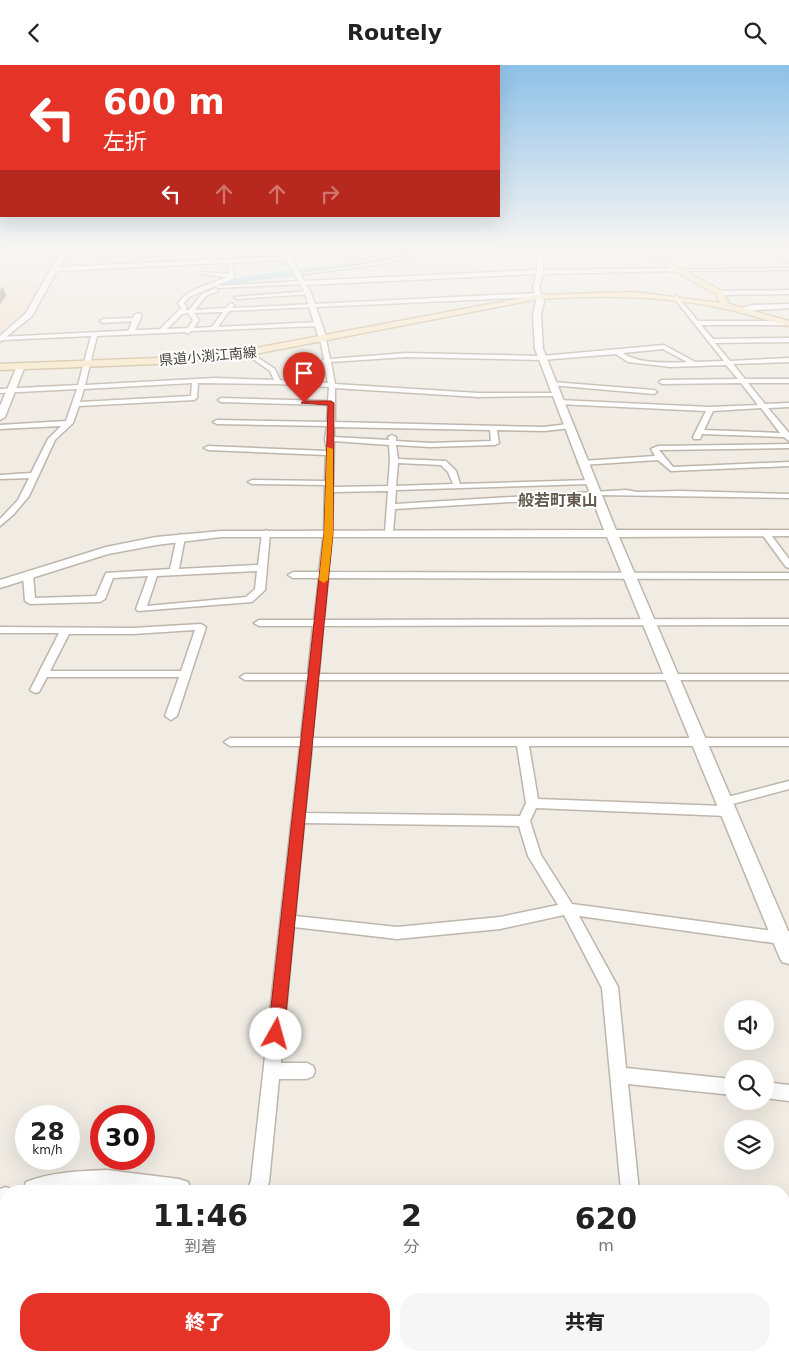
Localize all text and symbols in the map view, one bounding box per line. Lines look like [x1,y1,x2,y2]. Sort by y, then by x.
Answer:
icon: back [20,19,48,47]
icon: search [741,19,769,47]
text: Routely [347,20,442,45]
text: 600 m [103,82,225,122]
icon: left [20,85,85,150]
text: 左折 [103,129,147,154]
icon: left [157,180,185,208]
icon: ahead [210,180,238,208]
icon: ahead [263,180,291,208]
icon: right [316,180,344,208]
street label: 県道小渕江南線 [158,344,258,368]
pin [283,352,325,403]
icon: arrive [290,359,318,387]
district label: 般若町東山 [518,491,598,510]
map controls [724,1000,774,1170]
button: sound [724,1000,774,1050]
position arrow [249,1007,301,1059]
button: search [724,1060,774,1110]
speed limit sign: 30 [90,1105,155,1170]
text: 28 [30,1117,65,1146]
button: layers [724,1120,774,1170]
text: km/h [32,1143,63,1157]
text: 11:46 [153,1198,248,1233]
text: 2 [401,1198,422,1233]
text: 620 [575,1201,637,1236]
text: m [598,1236,614,1255]
text: 到着 [184,1237,217,1256]
text: 分 [403,1237,419,1256]
button: 終了 [20,1293,390,1351]
button: 共有 [400,1293,770,1351]

